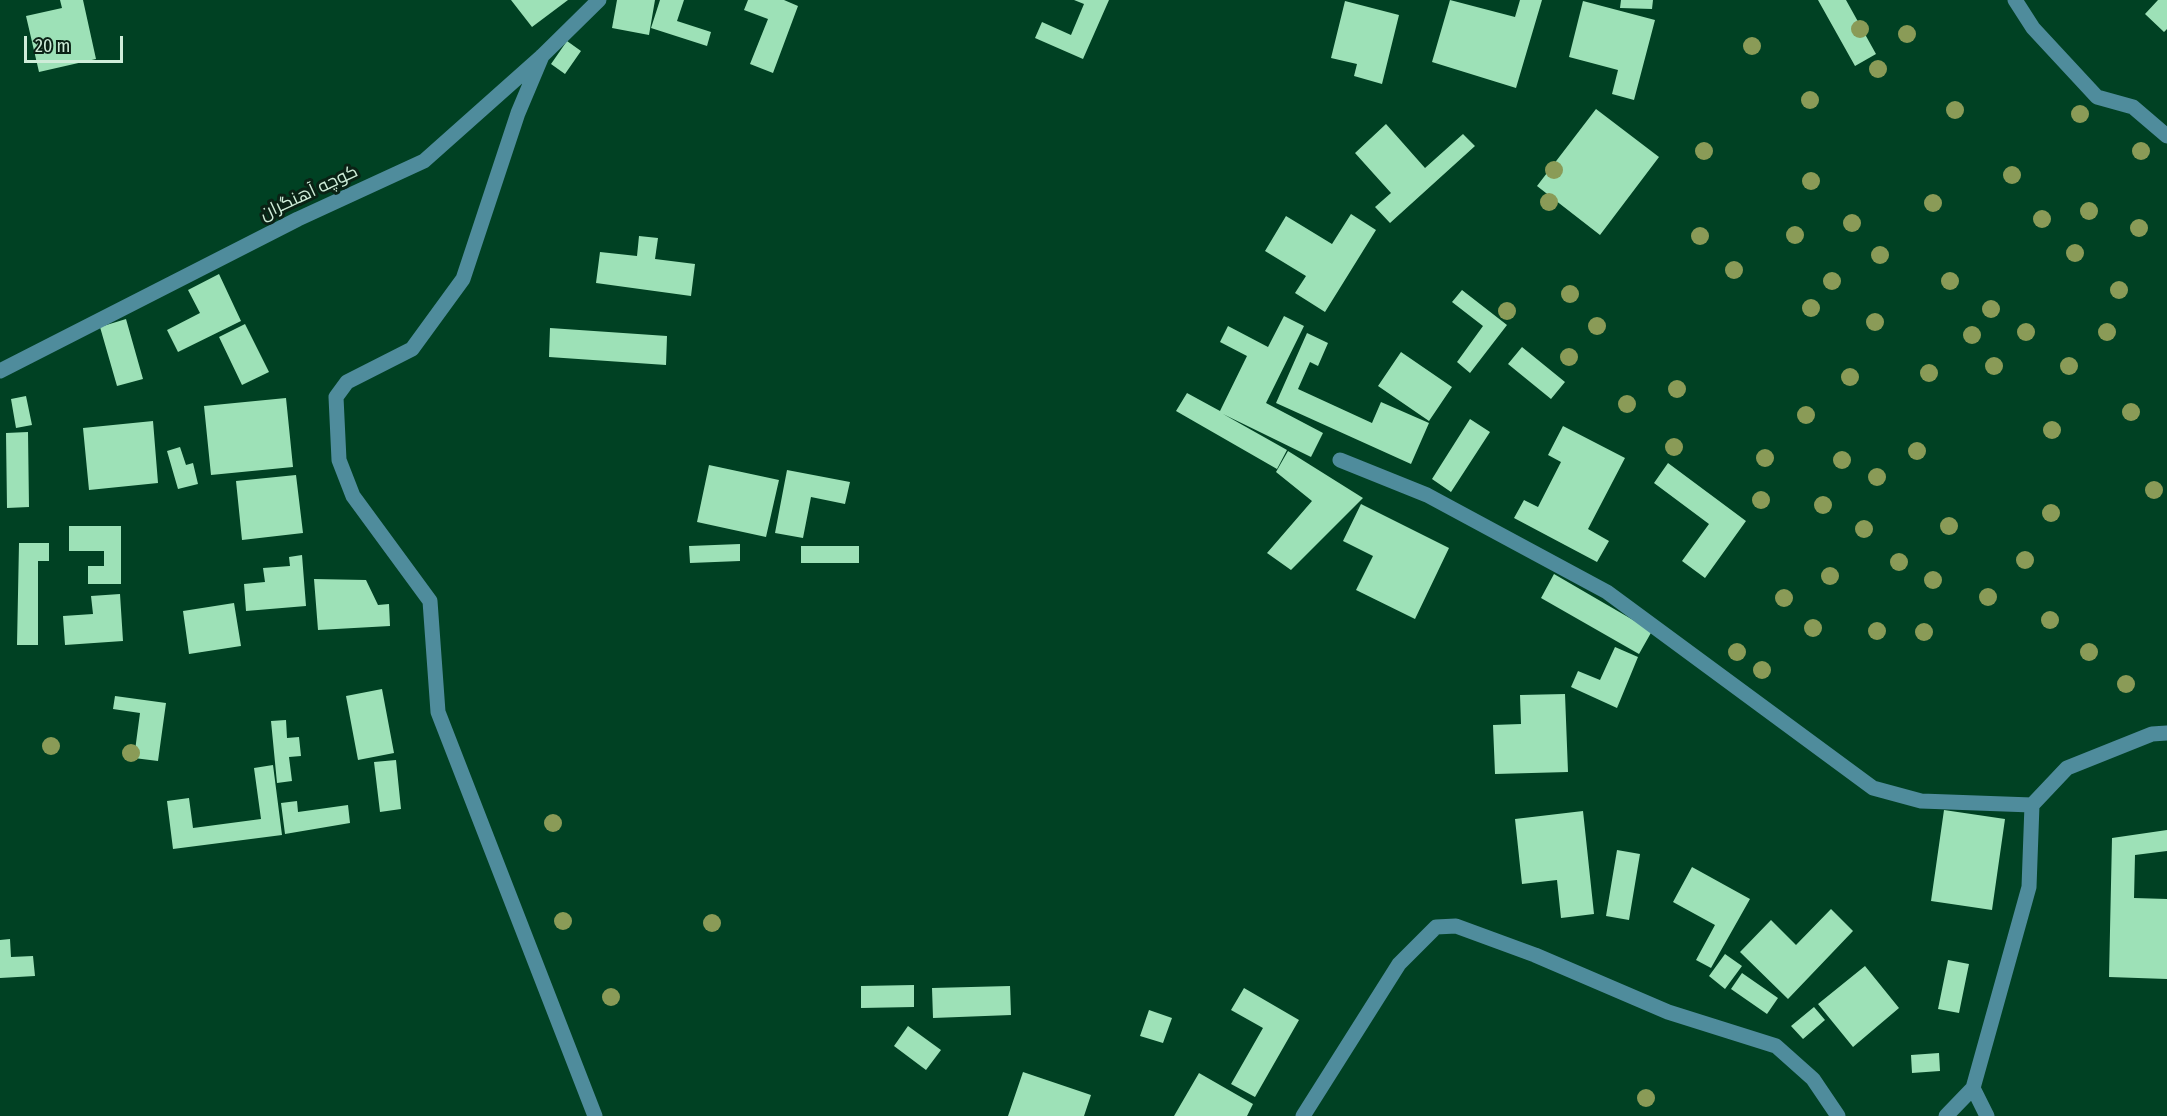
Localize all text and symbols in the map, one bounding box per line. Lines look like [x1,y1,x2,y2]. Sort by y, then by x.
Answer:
scale bar [27,24,126,62]
text: 20 m [35,35,70,57]
street label: کوچه آهنگران [257,161,361,225]

